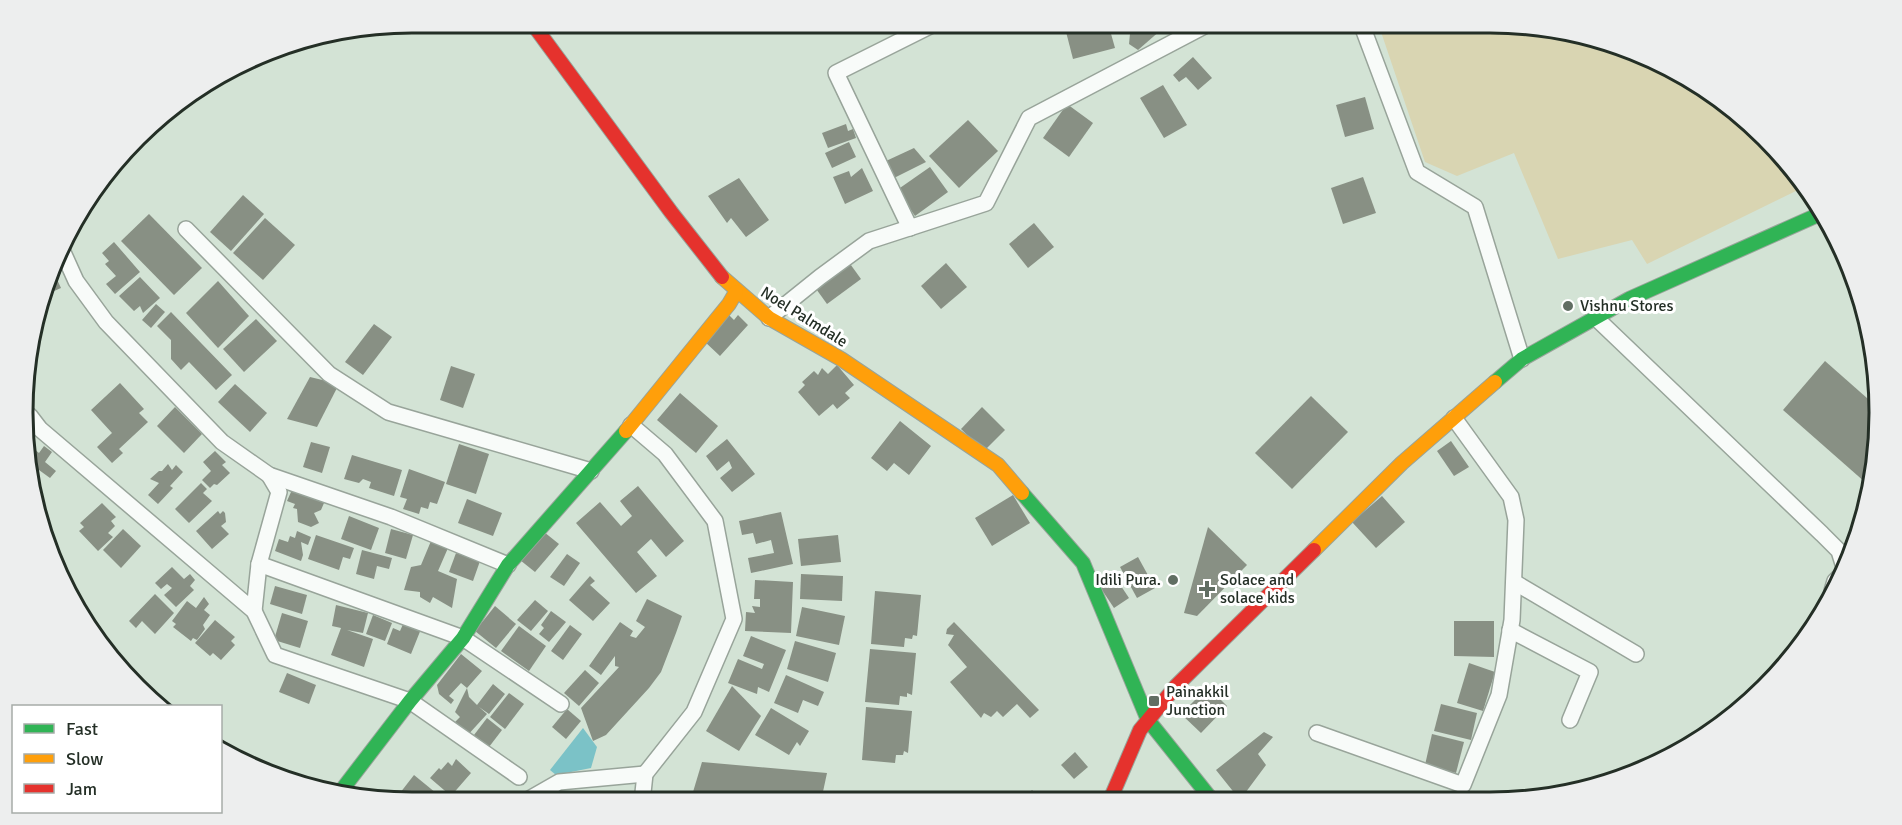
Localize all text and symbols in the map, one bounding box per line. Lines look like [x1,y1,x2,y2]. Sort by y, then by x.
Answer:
street label: Noel Palmdale [757,282,851,352]
place label: Vishnu Stores [1580,296,1674,316]
marker: Vishnu Stores [1561,299,1575,313]
place label: Idili Pura. [1095,570,1161,590]
place label: Solace and solace kids [1220,570,1295,608]
marker: Idili Pura. [1166,573,1180,587]
marker: Solace and solace kids [1198,580,1216,598]
place label: Painakkil Junction [1166,682,1229,720]
marker: Painakkil Junction [1147,694,1161,708]
legend [12,705,222,813]
text: Fast [66,718,98,740]
text: Slow [66,748,103,770]
text: Jam [66,778,97,800]

